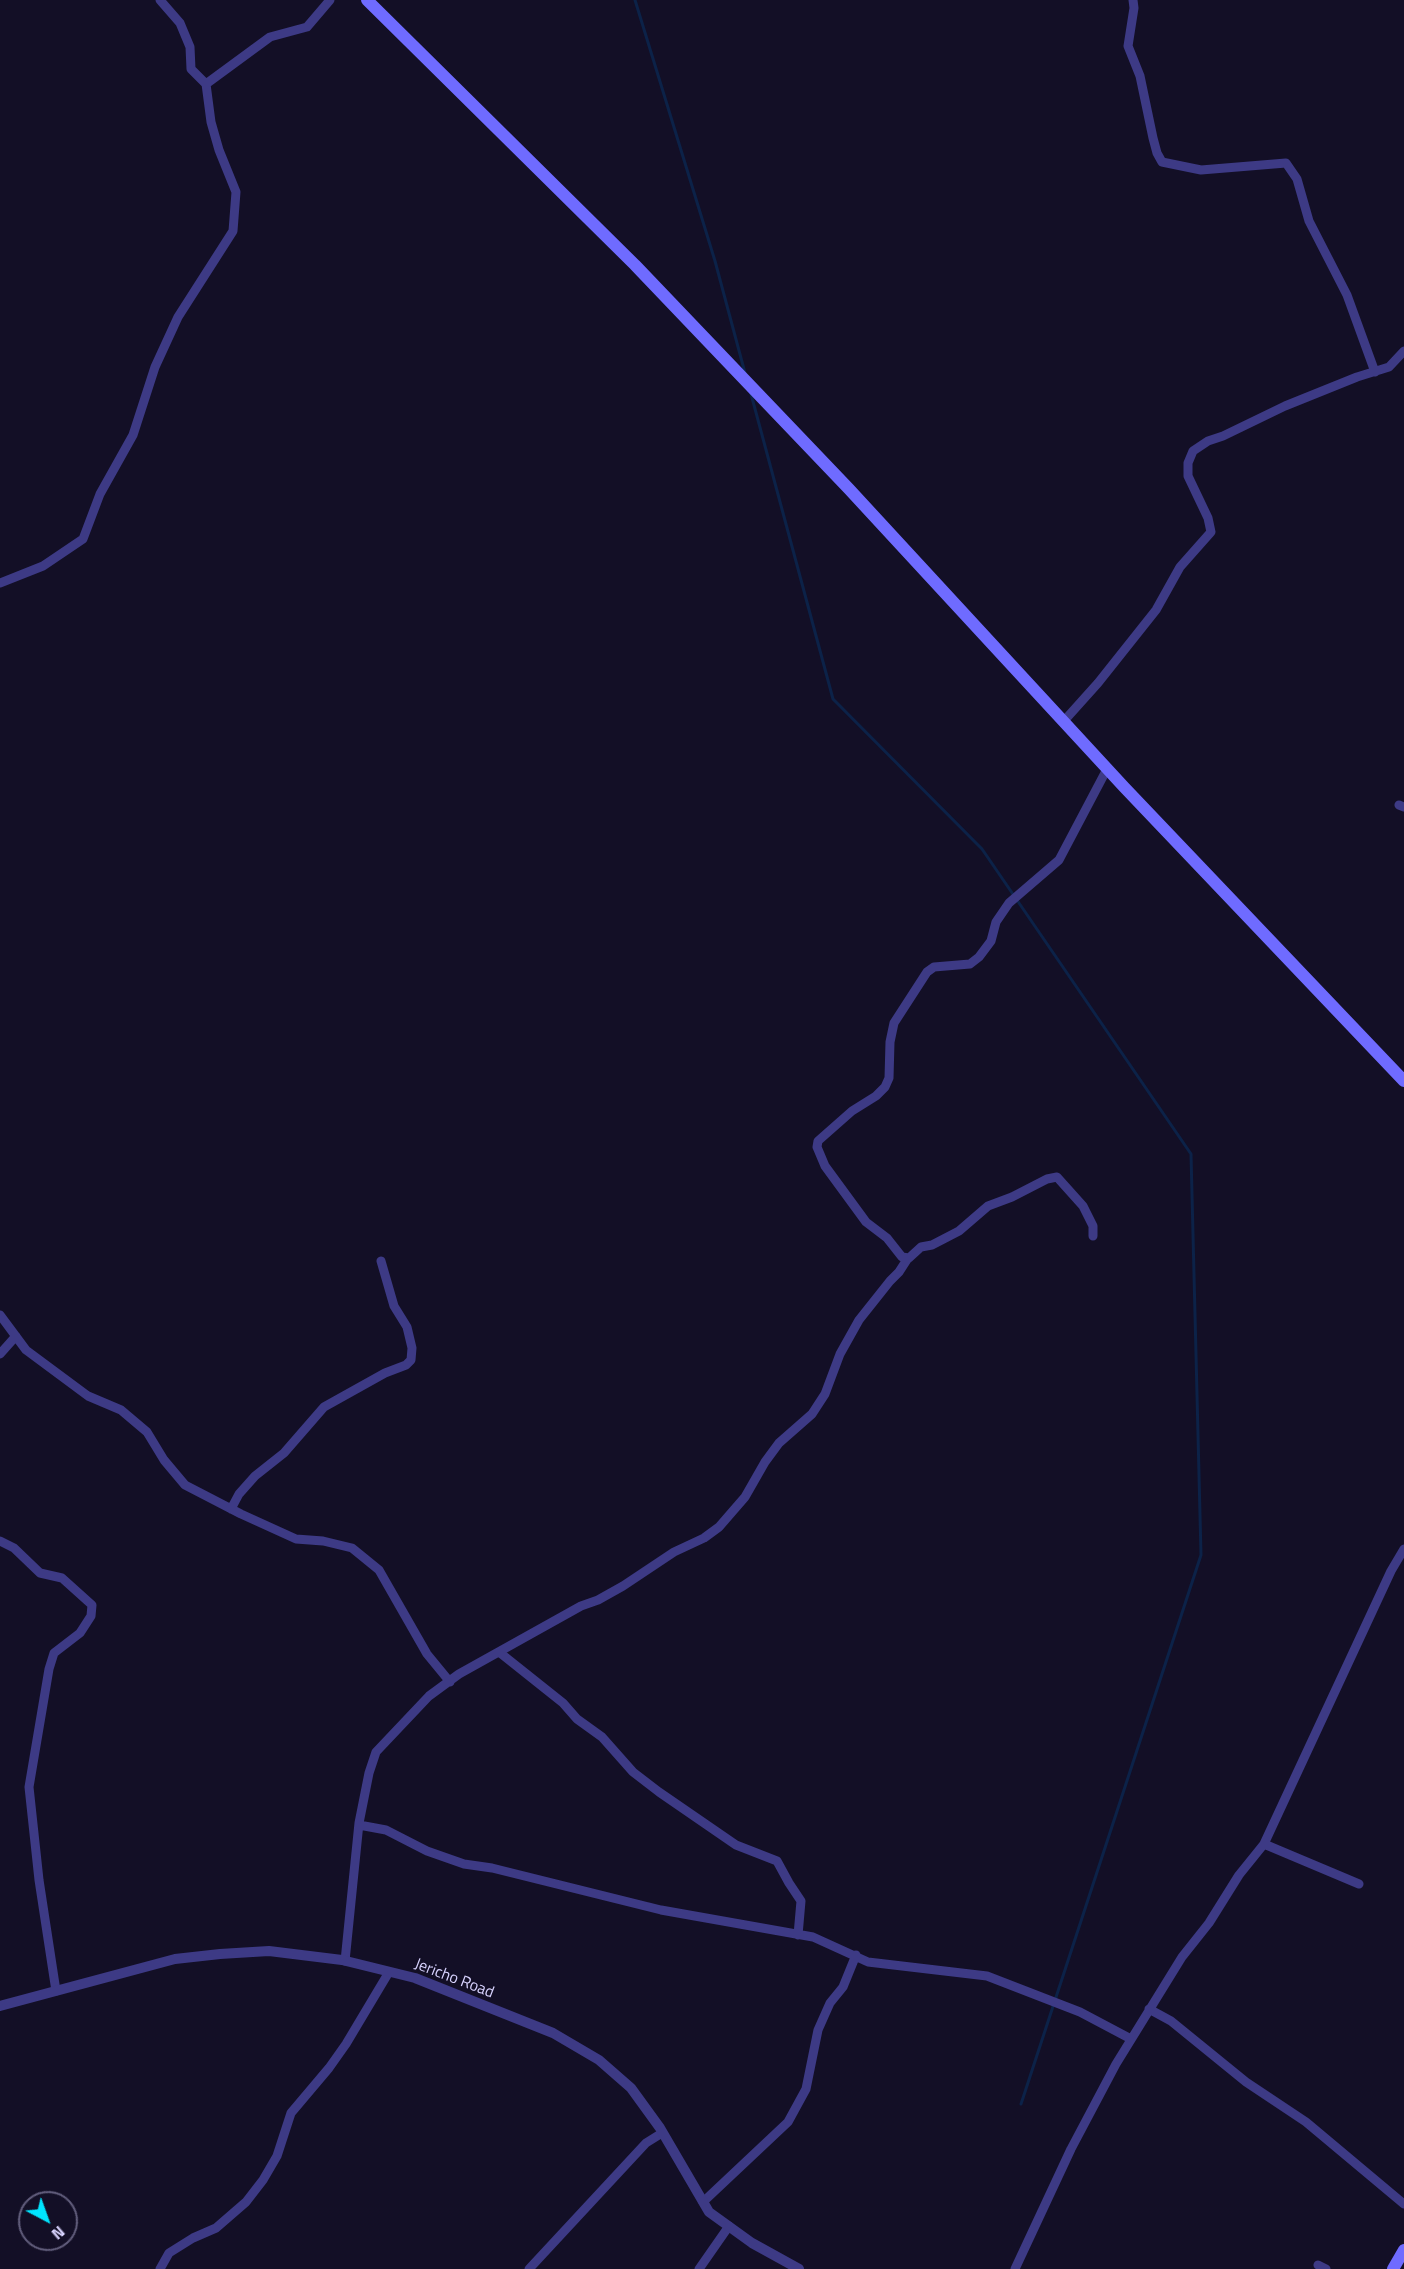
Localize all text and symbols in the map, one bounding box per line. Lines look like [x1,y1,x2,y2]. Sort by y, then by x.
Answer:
street label: Jericho Road [411,1955,497,2003]
north arrow [18,2191,78,2251]
text: N [46,2220,71,2246]

